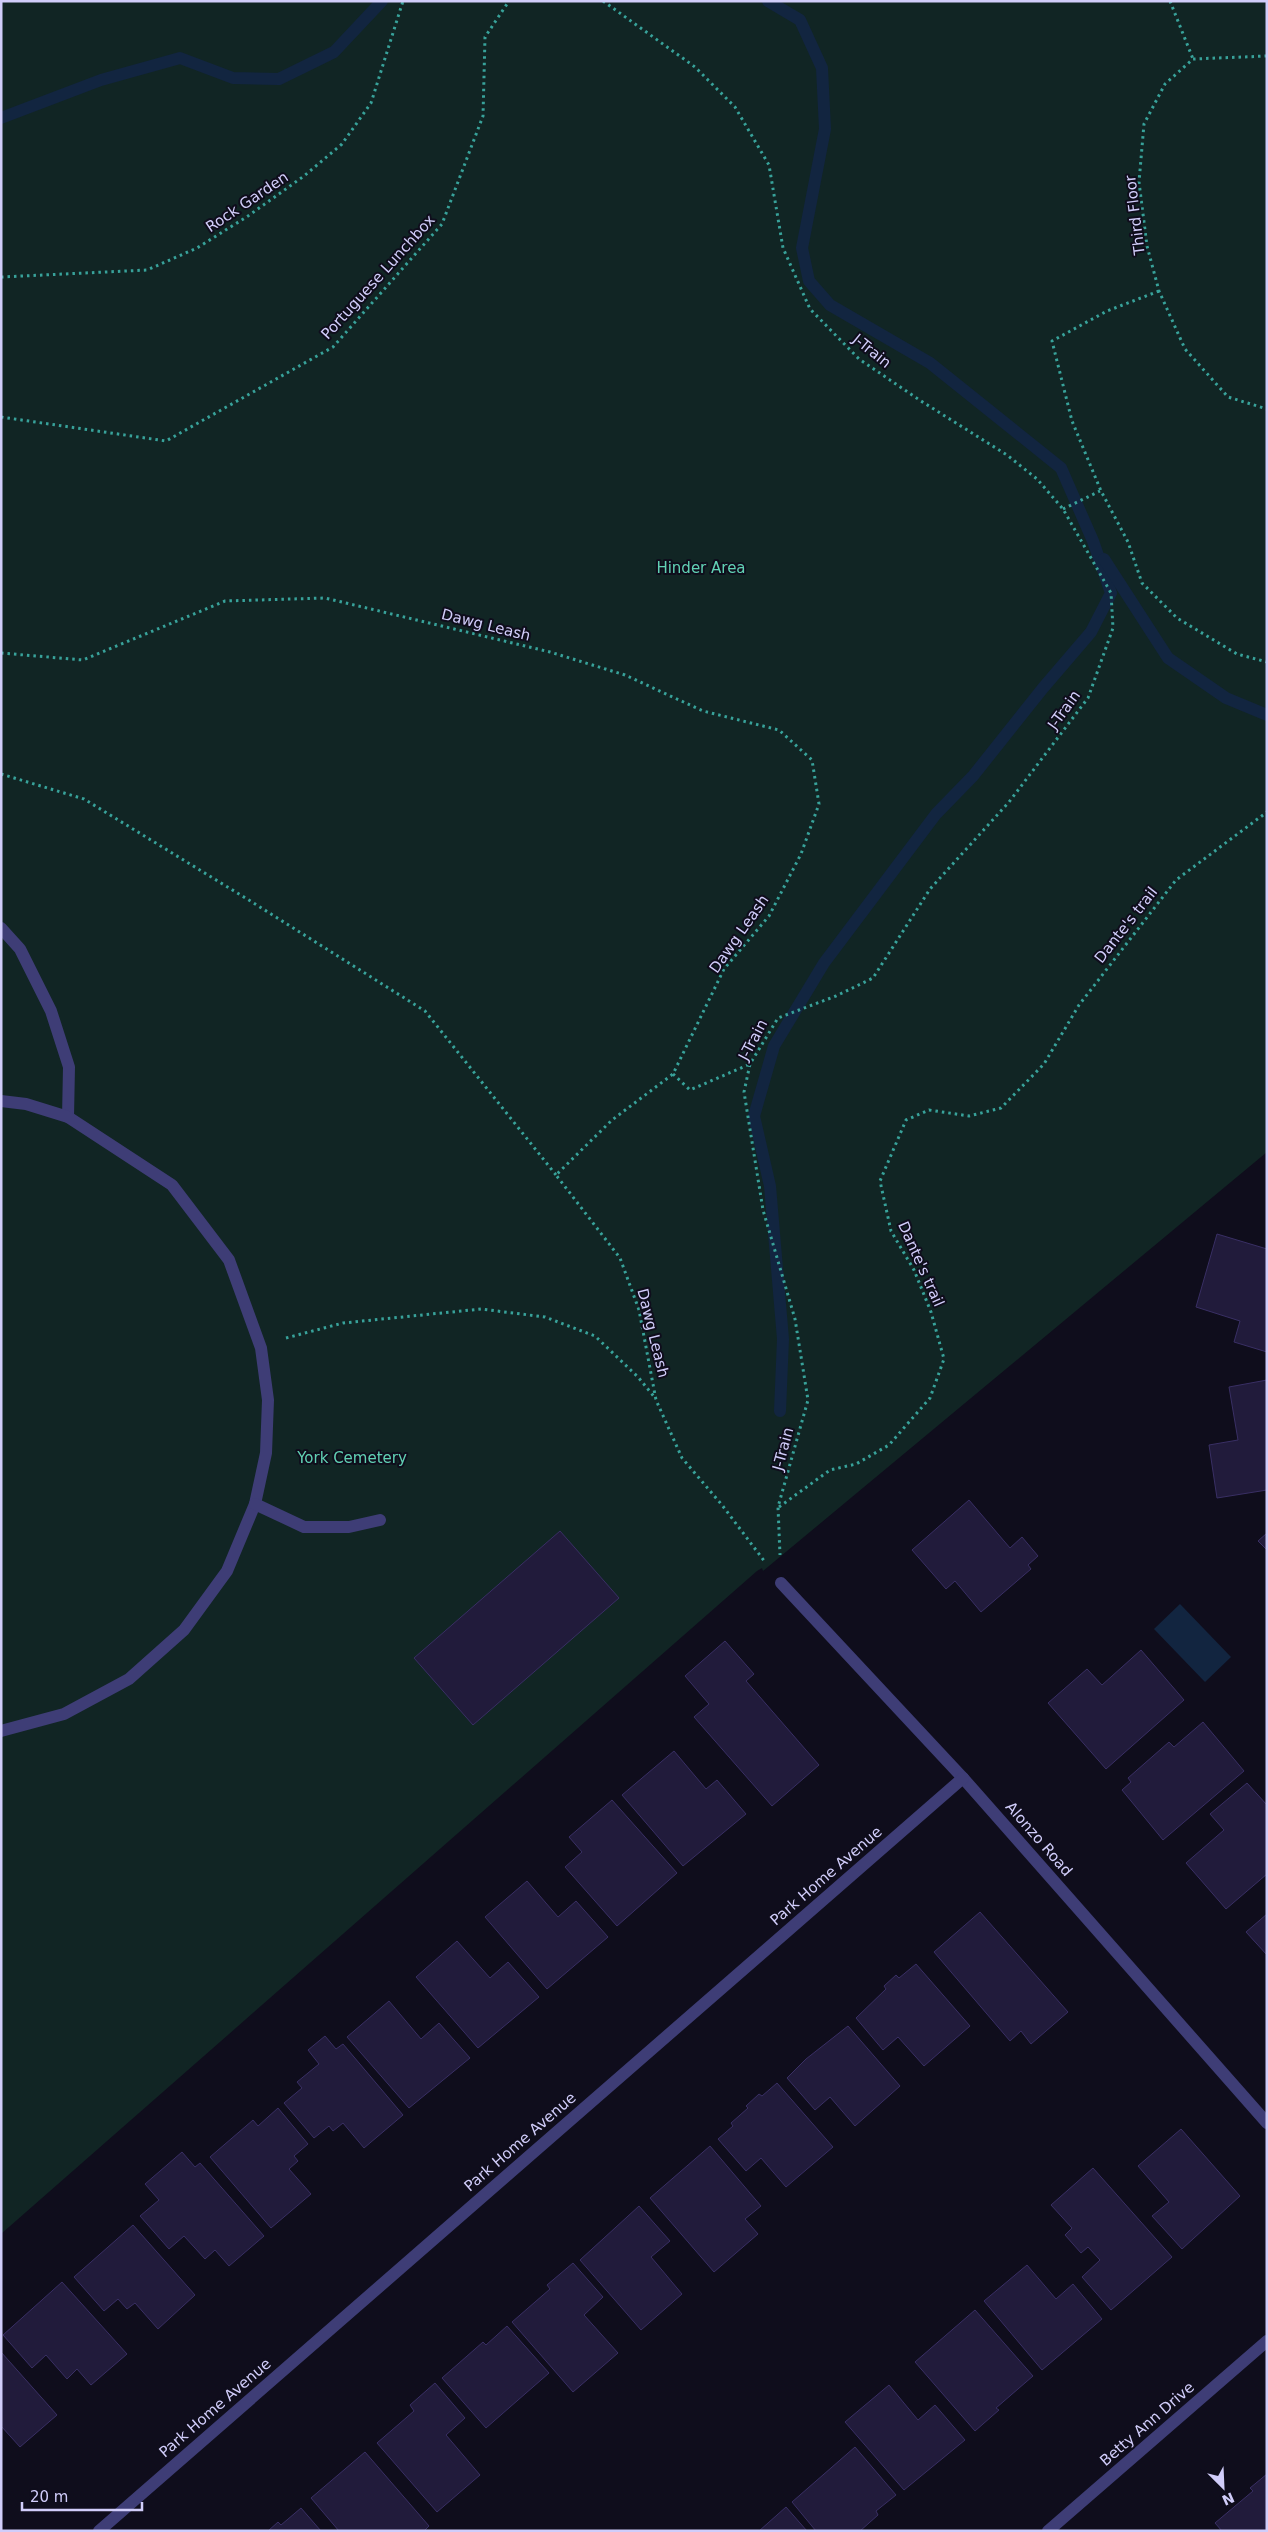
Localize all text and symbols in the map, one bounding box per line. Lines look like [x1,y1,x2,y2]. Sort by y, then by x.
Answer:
street label: Rock Garden [202,168,292,236]
street label: Third Floor [1121,173,1149,257]
street label: Portuguese Lunchbox [317,211,439,343]
street label: J-Train [848,330,895,372]
park label: Hinder Area [656,559,746,577]
street label: Dawg Leash [440,605,532,645]
street label: J-Train [1043,687,1084,734]
street label: Dante's trail [1091,883,1161,967]
street label: Dawg Leash [705,892,773,976]
street label: J-Train [734,1016,771,1064]
street label: Dante's trail [894,1218,948,1310]
street label: Dawg Leash [633,1287,673,1379]
street label: J-Train [768,1425,797,1474]
park label: York Cemetery [296,1449,407,1467]
street label: Alonzo Road [1002,1798,1076,1880]
street label: Park Home Avenue [767,1823,885,1929]
street label: Park Home Avenue [461,2089,579,2195]
street label: Park Home Avenue [156,2355,274,2461]
street label: Betty Ann Drive [1096,2378,1198,2470]
north arrow [1198,2462,1248,2512]
scale bar [22,2480,142,2512]
text: 20 m [30,2488,68,2506]
text: N [1220,2489,1237,2509]

